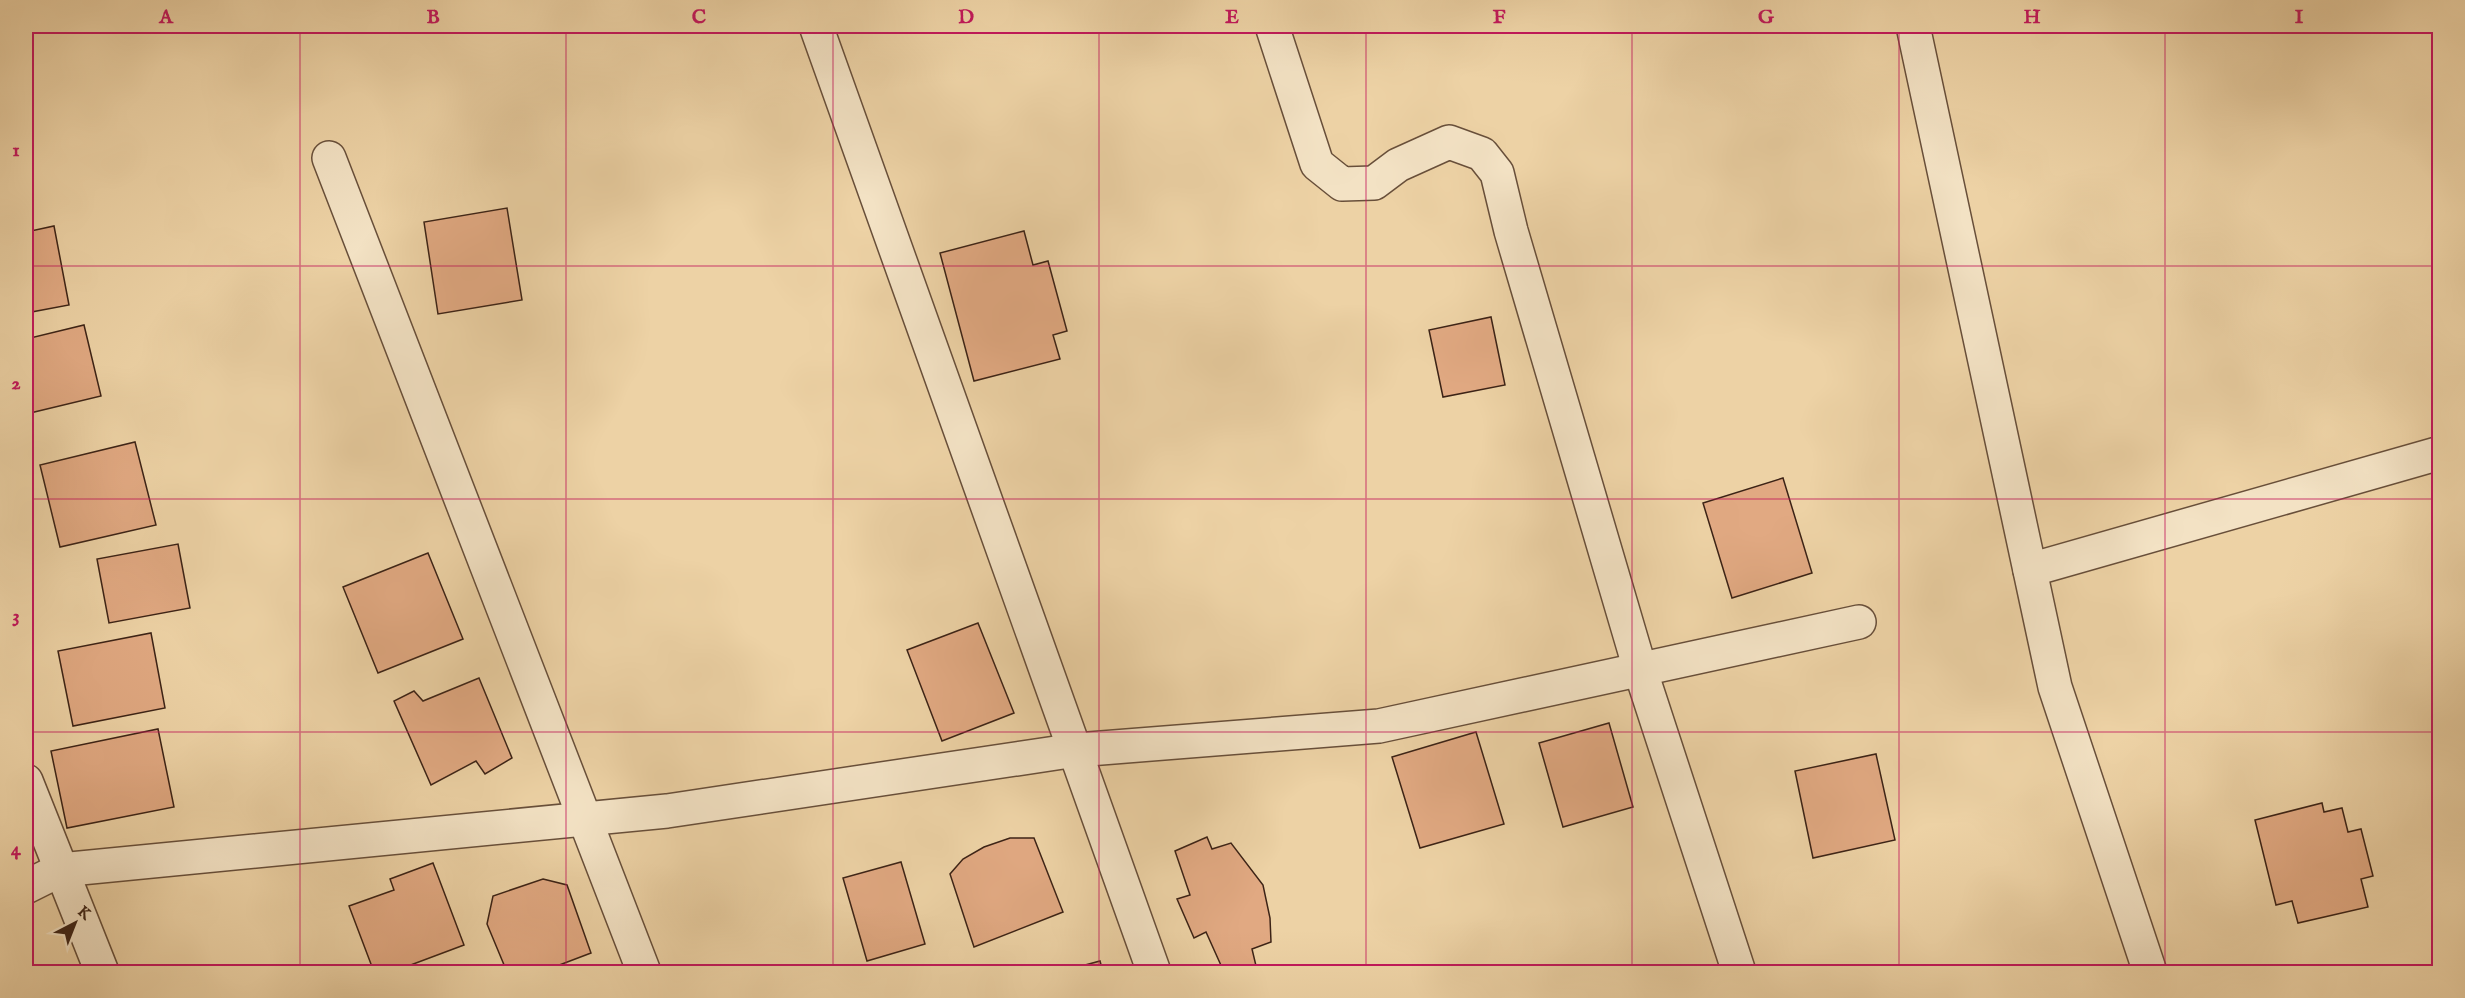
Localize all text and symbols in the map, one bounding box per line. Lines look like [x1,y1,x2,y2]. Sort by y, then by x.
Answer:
text: A [158,5,174,30]
text: B [426,5,440,30]
text: C [692,5,706,30]
text: D [958,5,974,30]
text: E [1225,5,1239,30]
text: F [1493,5,1506,30]
text: G [1758,5,1775,30]
text: H [2023,5,2041,30]
text: I [2295,5,2304,30]
text: 1 [12,138,20,163]
text: 2 [11,371,21,396]
text: 3 [12,604,20,629]
text: 4 [11,837,22,862]
north arrow [45,893,105,953]
text: K [73,902,96,926]

